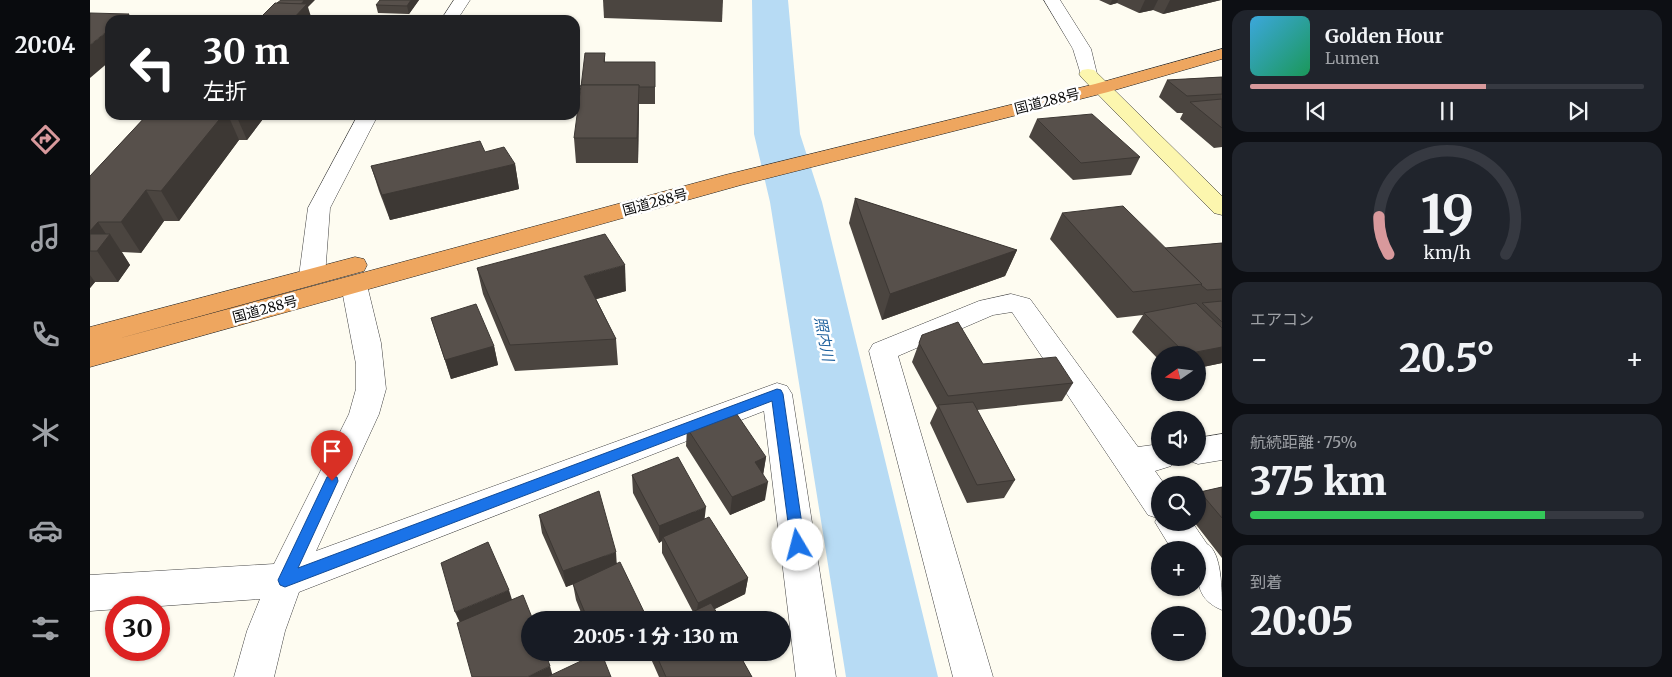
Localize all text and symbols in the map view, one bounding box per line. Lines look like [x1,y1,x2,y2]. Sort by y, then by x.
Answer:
text: Golden Hour [1325,24,1444,48]
text: 30 m [203,30,289,74]
text: 20:04 [15,31,75,59]
icon: left [120,35,185,100]
text: Lumen [1325,48,1379,68]
text: 左折 [203,77,247,105]
street label: 国道288号 [1012,84,1082,118]
icon: previous [1302,97,1330,125]
icon: pause [1433,97,1461,125]
icon: next [1564,97,1592,125]
icon: directions [28,122,63,157]
text: 19 [1420,182,1474,247]
street label: 国道288号 [620,185,690,219]
icon: music [28,220,63,255]
text: km/h [1423,241,1471,264]
street label: 国道288号 [230,292,300,326]
text: エアコン [1250,309,1314,329]
water label: 照内川 [811,315,838,365]
icon: phone [28,317,63,352]
text: 20.5° [1399,335,1495,382]
text: − [1250,341,1269,377]
text: + [1625,341,1644,377]
north arrow [1151,346,1206,401]
map controls [1151,346,1206,661]
button: sound [1151,411,1206,466]
icon: climate [28,415,63,450]
pin [311,430,353,481]
text: 航続距離 · 75% [1250,432,1357,452]
icon: arrive [318,437,346,465]
text: 375 km [1250,458,1387,505]
button: search [1151,476,1206,531]
icon: car [28,513,63,548]
position arrow [771,518,823,570]
button: + [1151,541,1206,596]
text: 到着 [1250,572,1282,592]
speed limit sign: 30 [105,596,170,661]
text: 20:05 [1250,598,1354,645]
button: − [1151,606,1206,661]
icon: filters [28,611,63,646]
text: 20:05 · 1 分 · 130 m [574,624,738,648]

